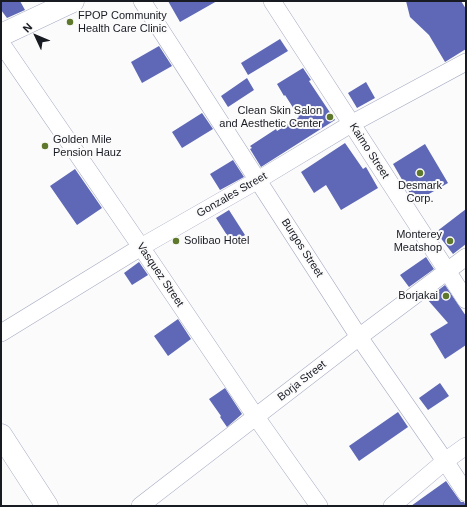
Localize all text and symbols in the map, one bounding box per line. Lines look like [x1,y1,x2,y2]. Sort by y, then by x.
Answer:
place label: FPOP Community Health Care Clinic [78,9,167,35]
north arrow [16,16,56,56]
marker: FPOP Community Health Care Clinic [65,17,75,27]
text: N [20,21,34,35]
place label: Clean Skin Salon and Aesthetic Center [219,104,322,130]
marker: Clean Skin Salon and Aesthetic Center [325,112,335,122]
street label: Kaimo Street [346,121,392,181]
place label: Golden Mile Pension Hauz [53,133,121,159]
marker: Golden Mile Pension Hauz [40,141,50,151]
marker: Desmark Corp. [415,168,425,178]
street label: Gonzales Street [195,170,269,220]
place label: Desmark Corp. [398,179,442,205]
street label: Burgos Street [278,216,326,280]
place label: Monterey Meatshop [394,228,442,254]
place label: Solibao Hotel [184,234,249,248]
marker: Solibao Hotel [171,236,181,246]
marker: Monterey Meatshop [445,236,455,246]
street label: Vasquez Street [134,240,186,310]
place label: Borjakai [398,289,438,303]
marker: Borjakai [441,291,451,301]
street label: Borja Street [275,358,329,404]

